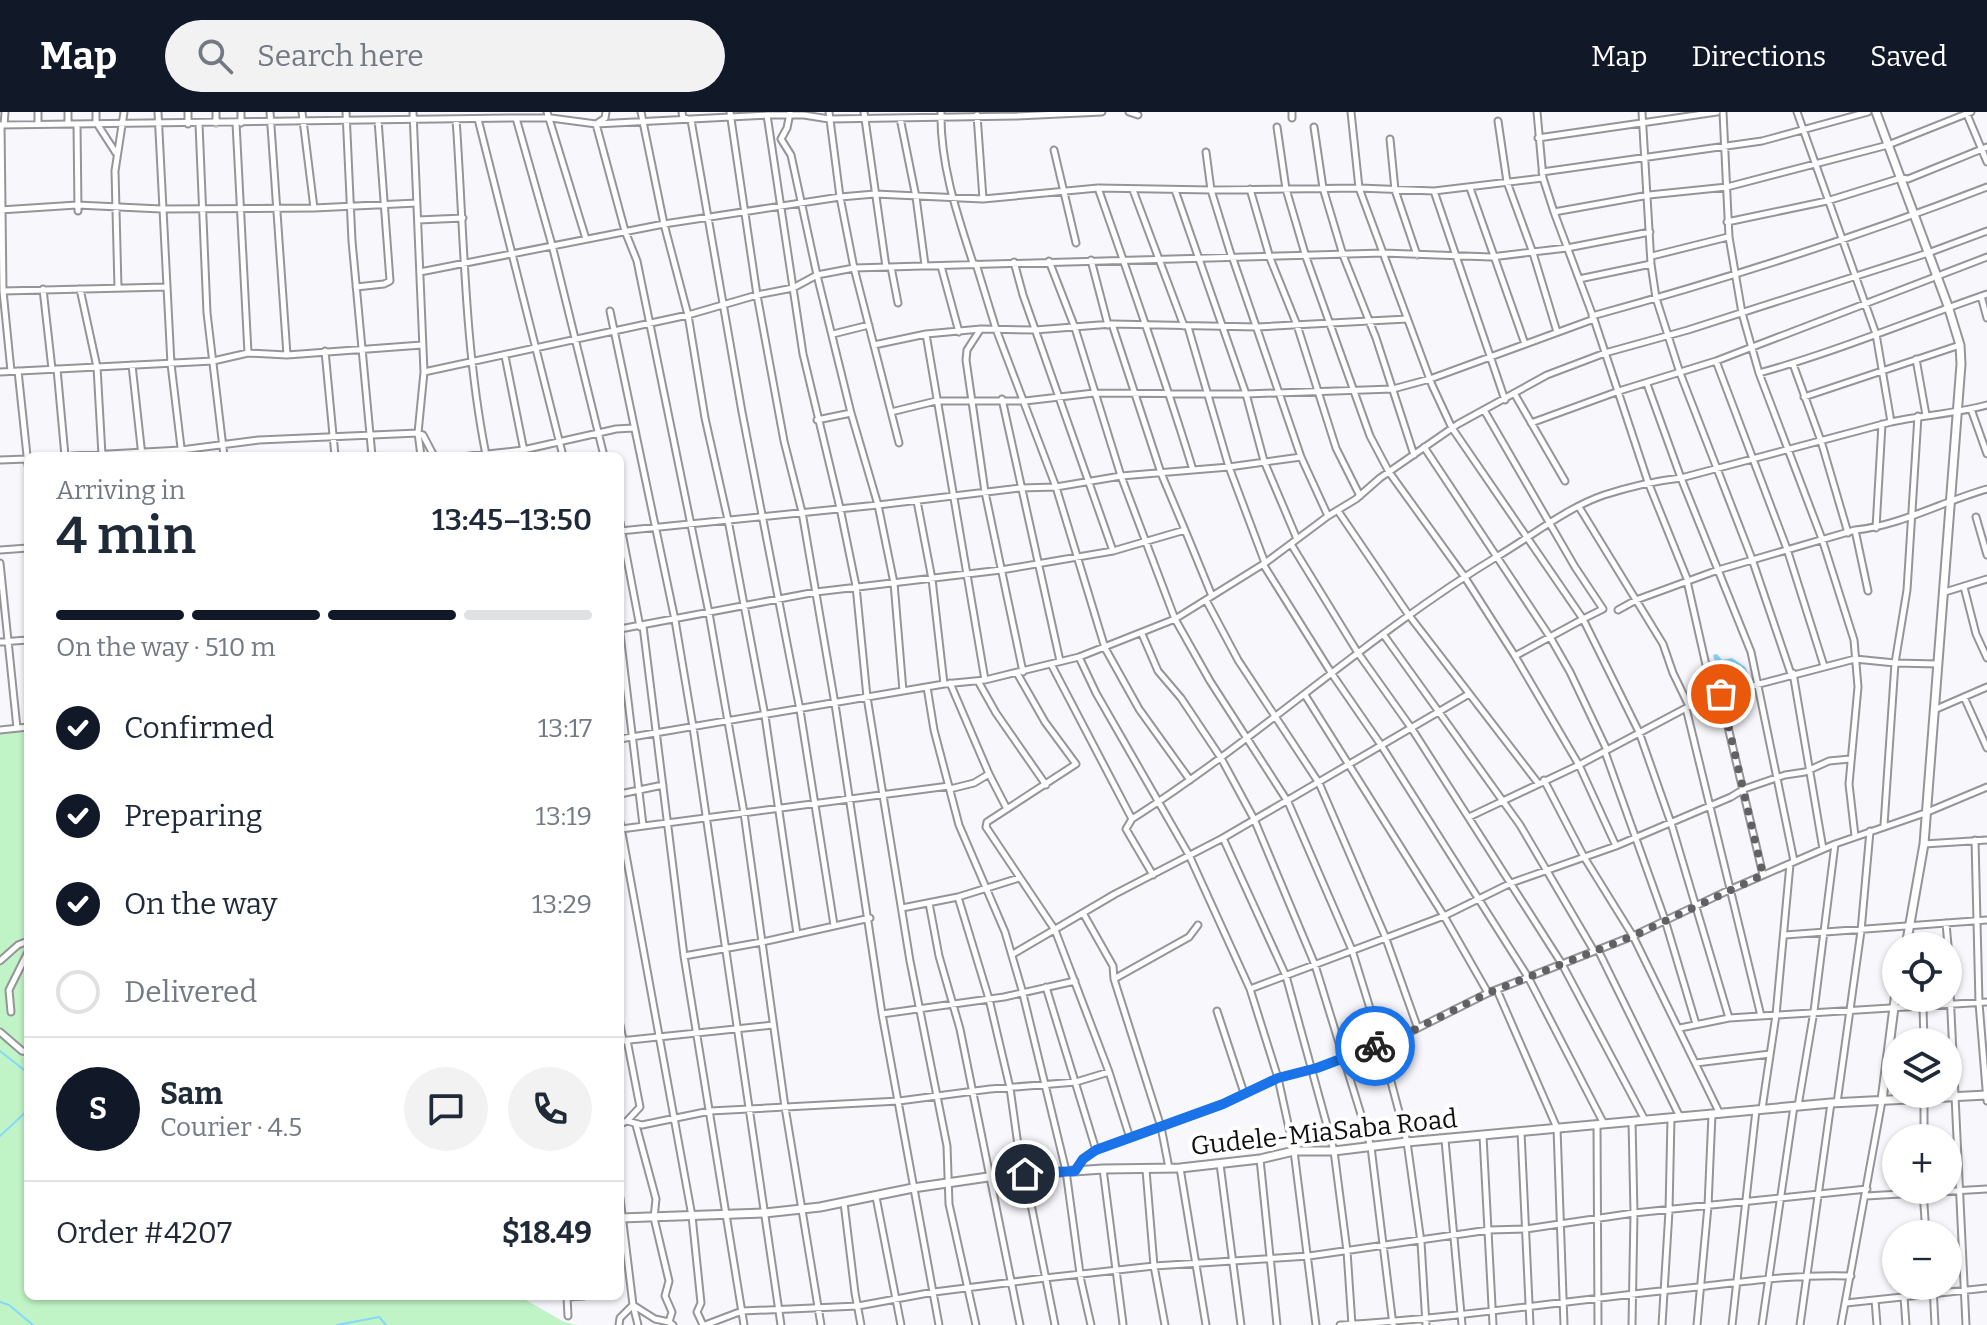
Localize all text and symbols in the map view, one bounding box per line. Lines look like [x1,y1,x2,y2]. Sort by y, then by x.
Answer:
search box [165,20,725,92]
text: Map [40,33,117,79]
icon: search [193,34,237,78]
text: Search here [257,38,424,74]
text: Map [1591,40,1647,73]
text: Directions [1691,40,1826,73]
text: Saved [1870,40,1947,73]
text: Arriving in [56,475,185,506]
text: 13:45–13:50 [432,502,592,538]
text: 4 min [56,504,196,567]
text: On the way · 510 m [56,632,276,663]
pin [1687,660,1755,728]
icon: bag [1699,672,1743,716]
icon: check [56,706,100,750]
text: Confirmed [124,710,274,746]
text: 13:17 [538,713,592,744]
icon: check [56,794,100,838]
text: Preparing [124,798,262,834]
text: 13:19 [535,801,592,832]
icon: check [56,882,100,926]
text: On the way [124,886,277,922]
text: 13:29 [532,889,592,920]
map controls [1882,932,1962,1300]
button: locate [1882,932,1962,1012]
text: Delivered [124,974,257,1010]
courier [1335,1006,1415,1086]
icon: bike [1353,1024,1397,1068]
button: layers [1882,1028,1962,1108]
button: chat [404,1067,488,1151]
button: phone [508,1067,592,1151]
text: Sam [160,1076,223,1112]
text: S [89,1091,107,1127]
street label: Gudele-MiaSaba Road [1189,1103,1459,1162]
text: Courier · 4.5 [160,1112,302,1143]
button: + [1882,1124,1962,1204]
pin [991,1140,1059,1208]
icon: home [1003,1152,1047,1196]
text: Order #4207 [56,1215,232,1251]
text: $18.49 [502,1215,592,1251]
button: − [1882,1220,1962,1300]

